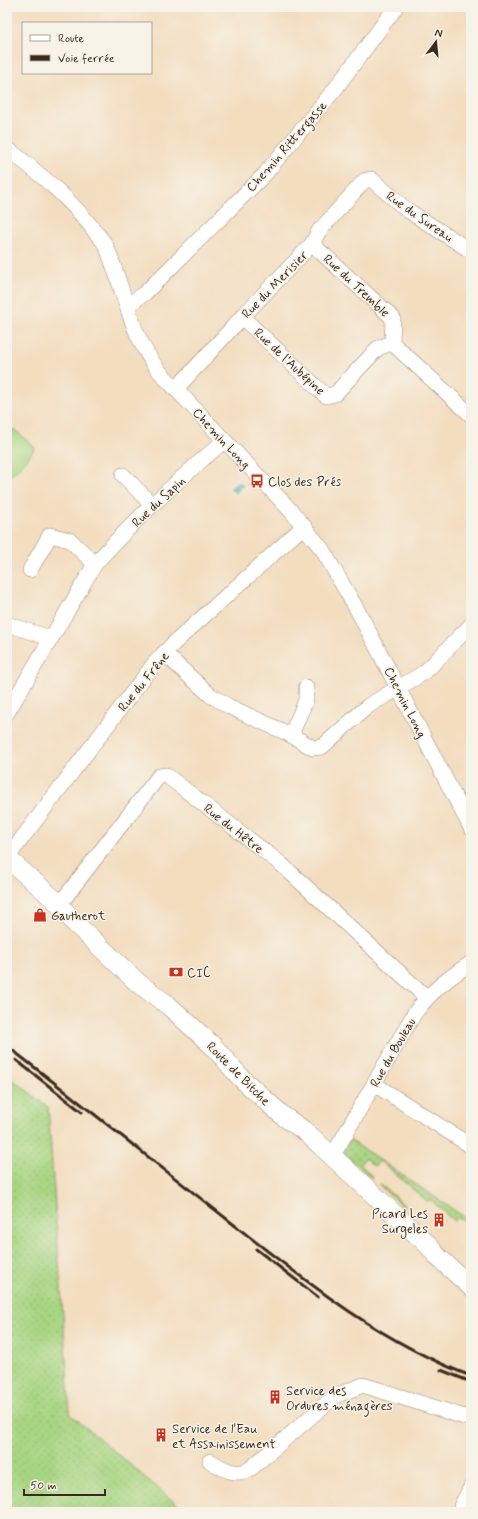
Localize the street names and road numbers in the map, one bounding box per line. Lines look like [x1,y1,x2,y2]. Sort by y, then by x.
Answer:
street label: Chemin Rittergasse [243,98,333,197]
street label: Rue du Sureau [382,188,456,247]
street label: Rue du Merisier [238,247,312,323]
street label: Rue du Tremble [319,251,393,321]
street label: Rue de l'Aubépine [250,325,328,400]
street label: Chemin Long [188,405,254,473]
street label: Rue du Sapin [129,473,189,531]
street label: Rue du Frêne [115,648,174,715]
street label: Chemin Long [380,664,430,741]
street label: Rue du Hêtre [200,800,267,858]
street label: Rue du Bouleau [367,1015,420,1091]
street label: Route de Bitche [202,1038,274,1110]

